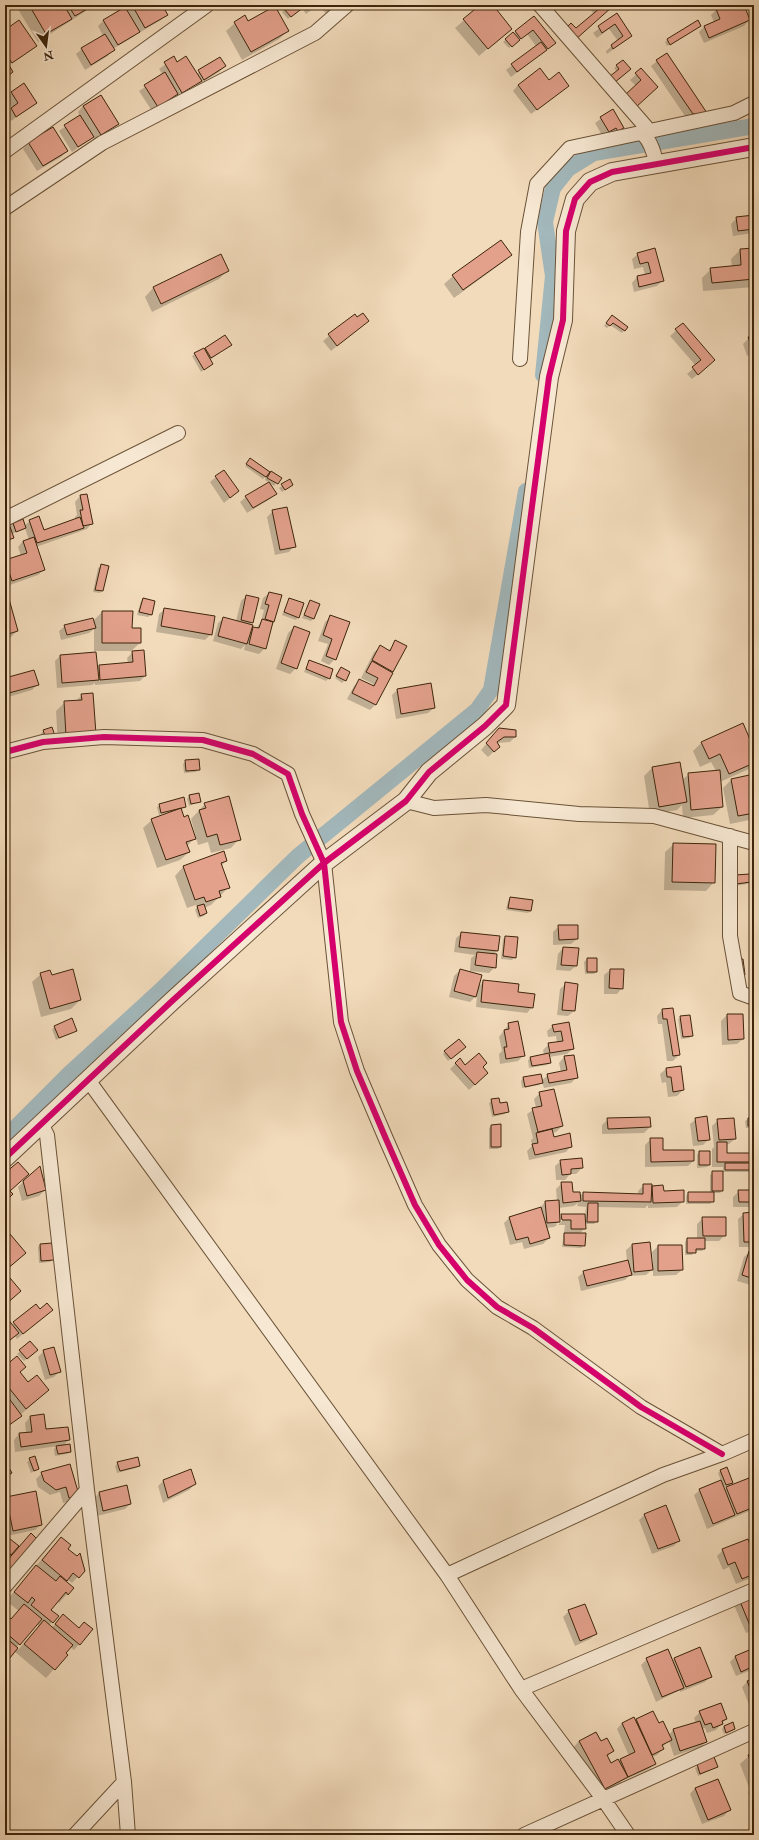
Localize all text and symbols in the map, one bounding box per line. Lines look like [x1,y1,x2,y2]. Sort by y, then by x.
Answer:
north arrow [26,26,66,66]
text: N [41,47,56,63]

